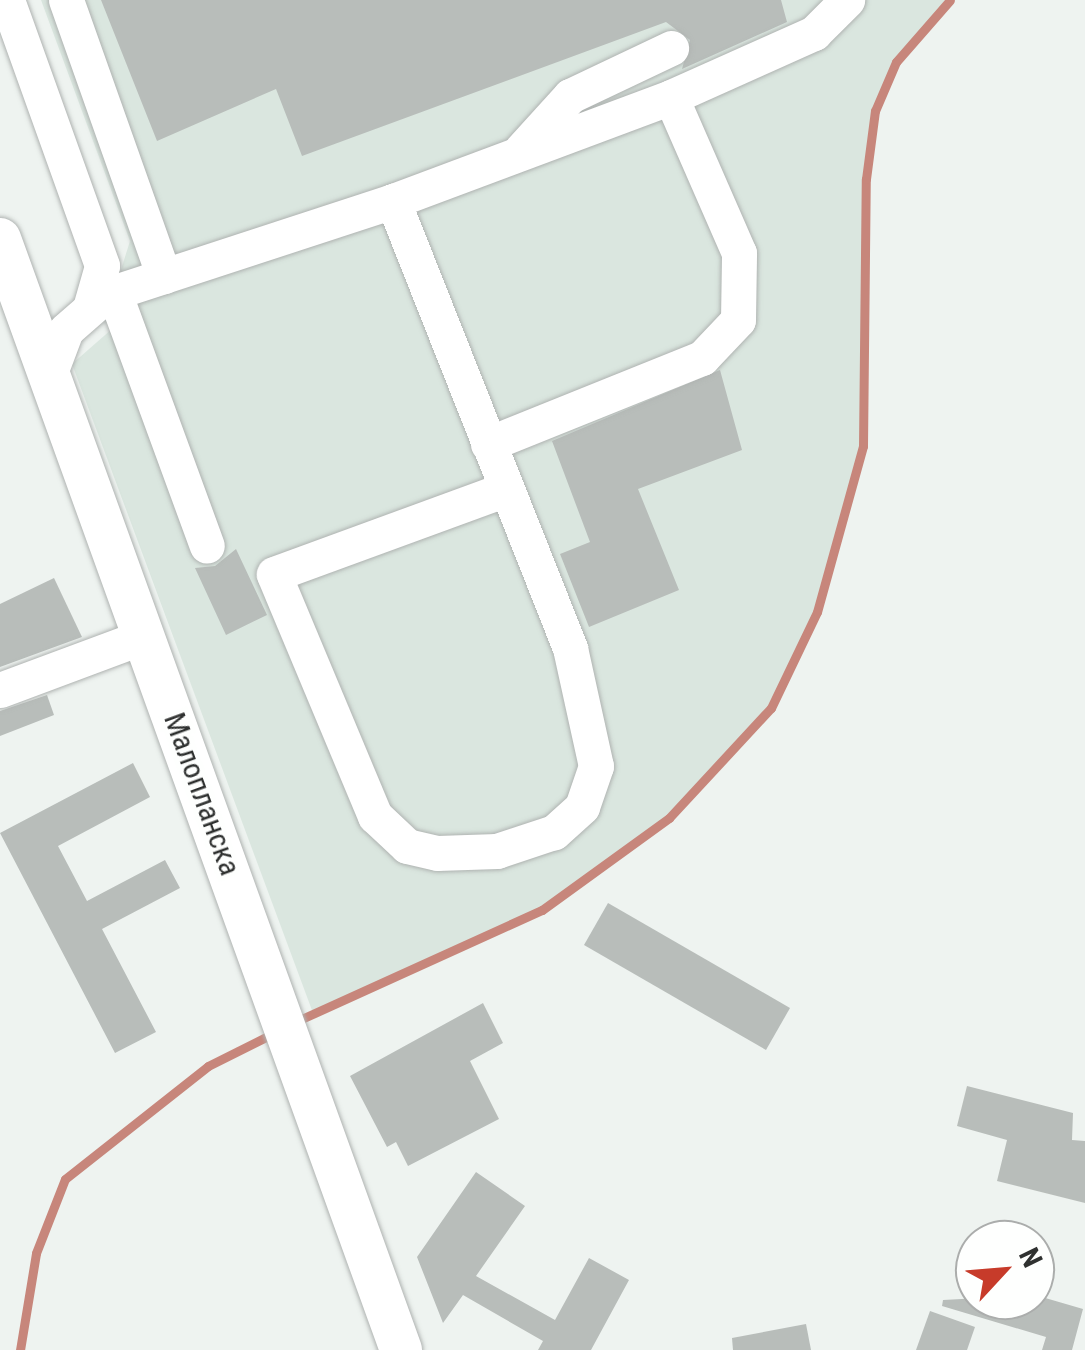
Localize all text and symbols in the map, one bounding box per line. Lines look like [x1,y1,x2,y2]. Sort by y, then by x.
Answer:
street label: Малопланска [156,708,248,880]
north arrow [955,1220,1055,1320]
text: N [1012,1243,1049,1272]

